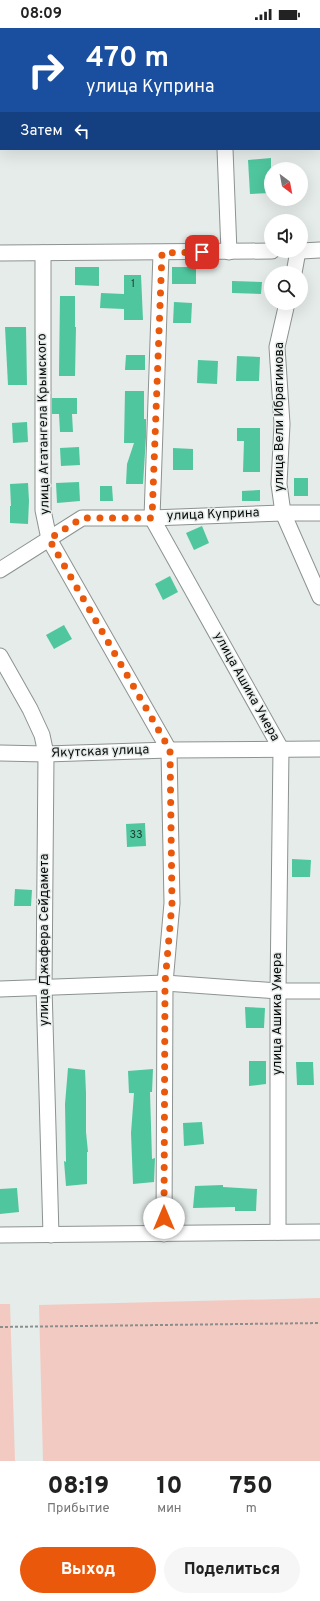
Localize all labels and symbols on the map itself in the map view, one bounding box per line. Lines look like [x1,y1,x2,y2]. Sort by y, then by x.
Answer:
north arrow [264,162,308,206]
pin [185,235,219,269]
house number: 1 [131,277,135,291]
street label: улица Агатангела Крымского [34,333,54,515]
street label: улица Вели Ибрагимова [272,342,288,492]
street label: улица Куприна [166,505,260,525]
street label: улица Ашика Умера [209,629,283,745]
street label: Якутская улица [51,742,149,762]
house number: 33 [129,828,143,842]
street label: улица Джафера Сейдамета [37,854,53,1026]
street label: улица Ашика Умера [270,953,286,1075]
position arrow [143,1197,185,1239]

